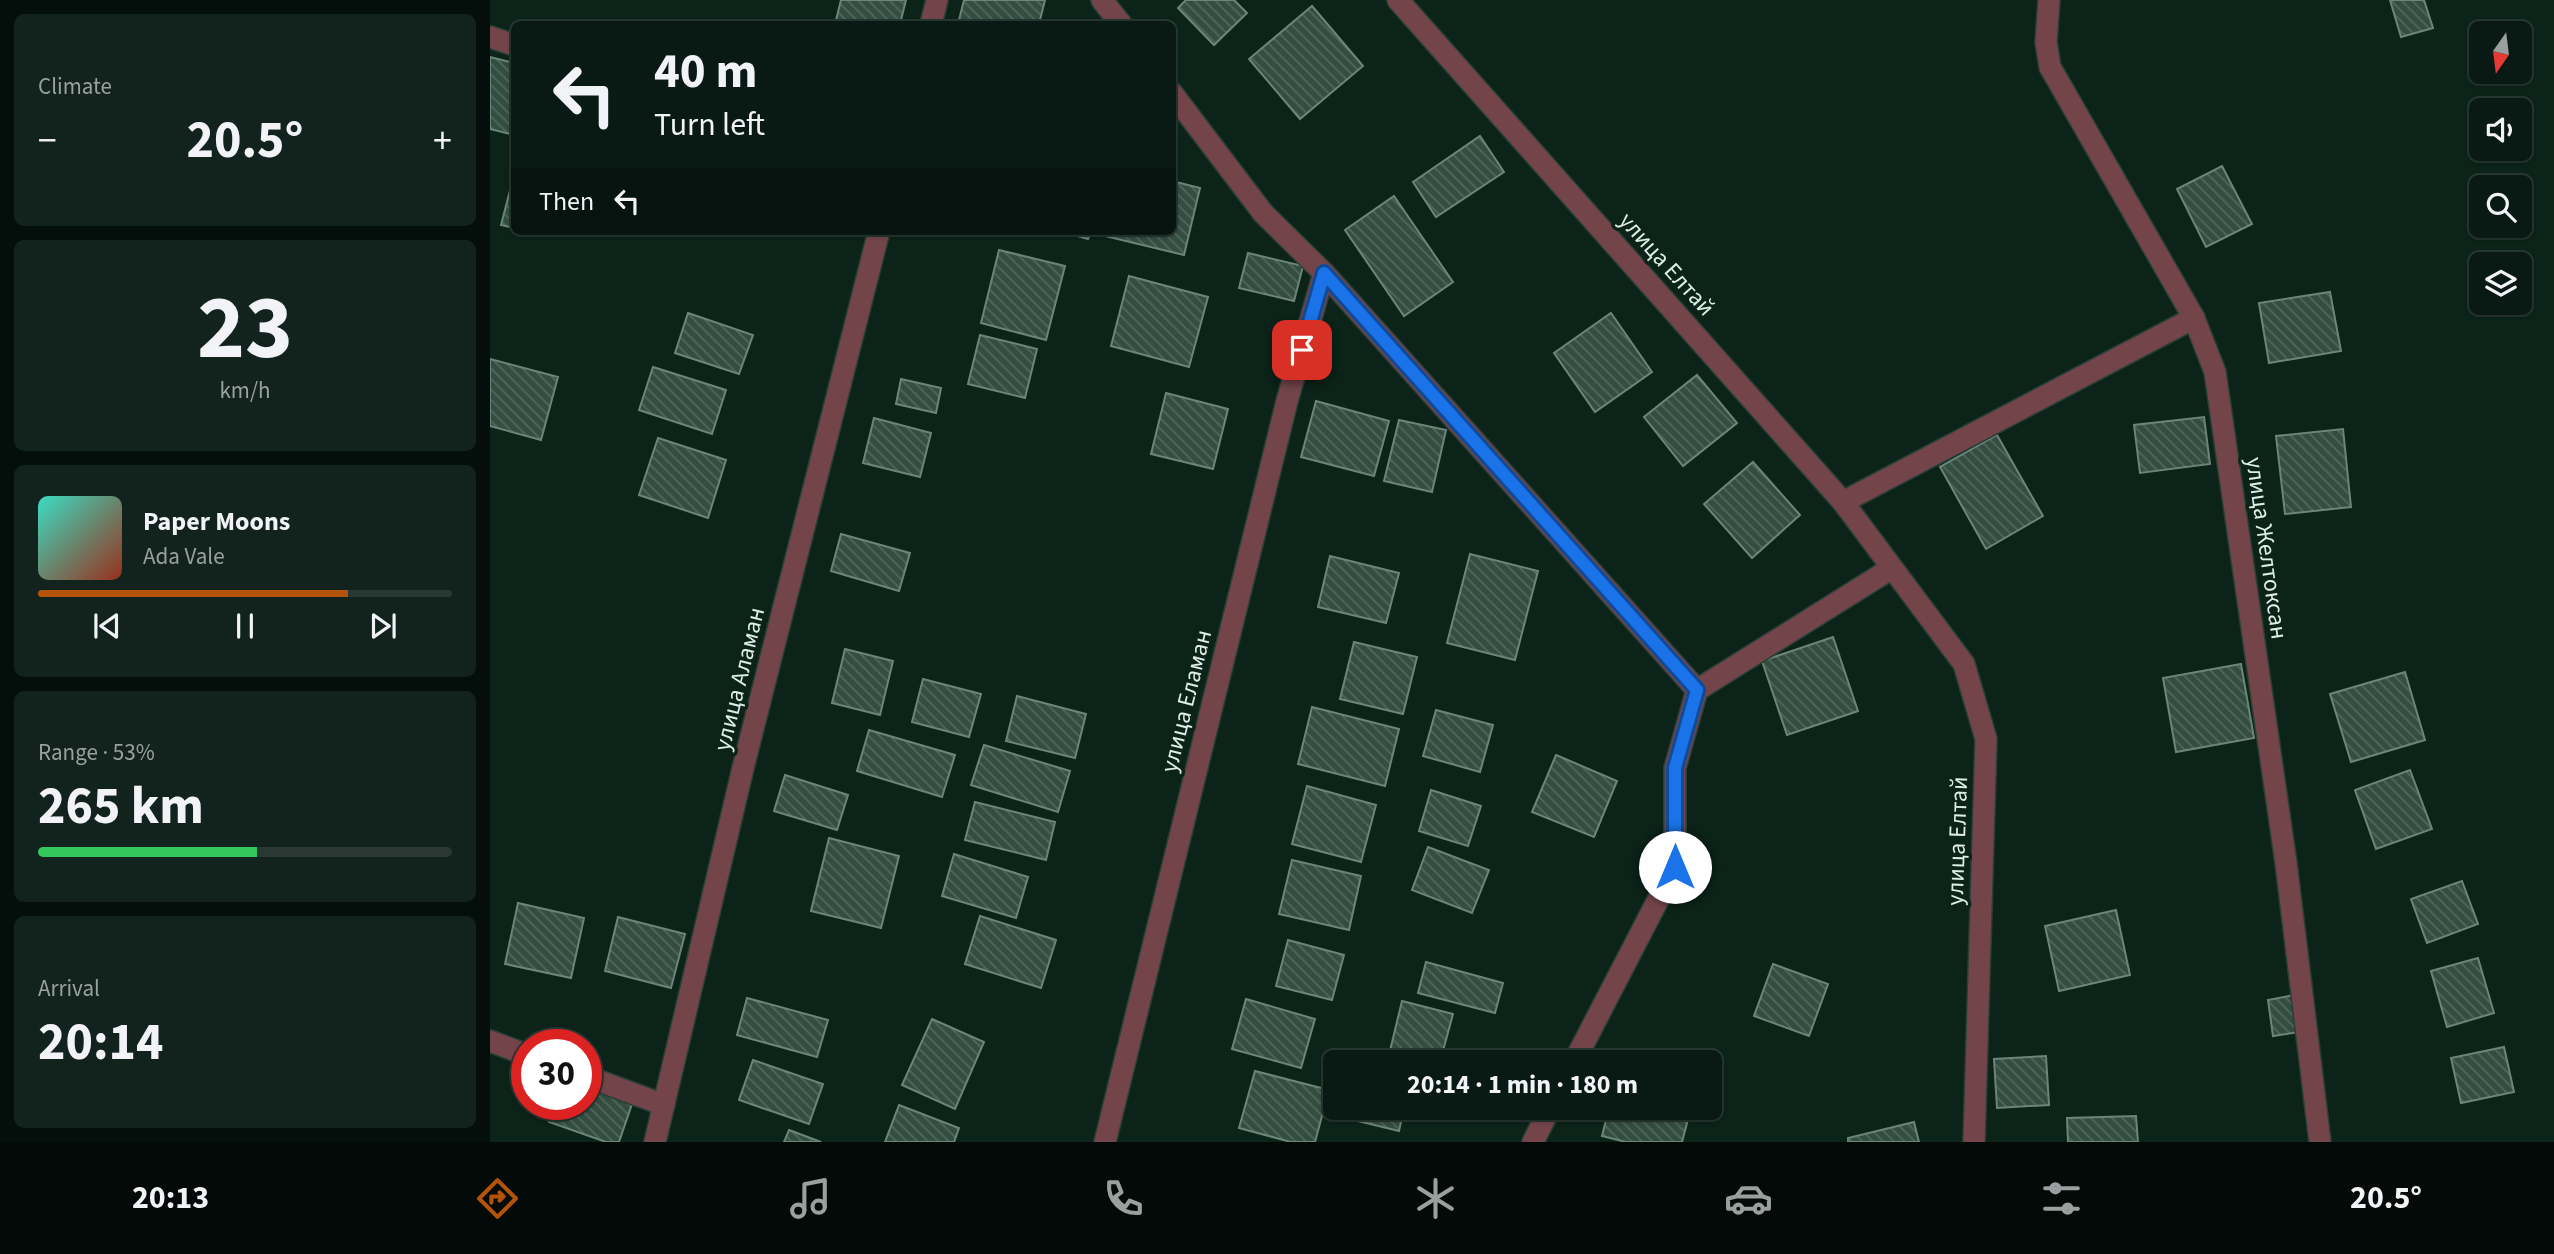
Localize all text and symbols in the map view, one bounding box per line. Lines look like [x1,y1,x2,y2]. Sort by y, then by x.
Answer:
north arrow [2469,21,2532,84]
map controls [2469,21,2532,315]
text: 40 m [654,37,758,107]
icon: left [539,49,630,140]
text: Climate [38,70,112,103]
button: sound [2469,98,2532,161]
text: Turn left [654,102,765,148]
text: 20.5° [187,104,303,178]
text: − [38,114,57,168]
text: + [433,114,452,168]
button: search [2469,175,2532,238]
icon: left [608,182,646,220]
text: Then [539,183,594,220]
street label: улица Елтай [1610,205,1723,324]
button: layers [2469,252,2532,315]
text: 23 [197,264,293,393]
pin [1272,320,1332,380]
icon: arrive [1283,331,1321,369]
text: km/h [219,374,271,407]
street label: улица Желтоксан [2236,455,2297,641]
text: Paper Moons [143,503,290,540]
text: Ada Vale [143,540,225,573]
street label: улица Аламан [705,604,774,755]
icon: previous [88,607,126,645]
icon: pause [226,607,264,645]
icon: next [364,607,402,645]
street label: улица Еламан [1152,626,1221,776]
text: Range · 53% [38,736,155,769]
text: 265 km [38,770,204,844]
street label: улица Елтай [1938,776,1977,906]
position arrow [1638,830,1712,904]
text: Arrival [38,972,100,1005]
text: 20:14 [38,1006,163,1080]
speed limit sign: 30 [511,1029,602,1120]
text: 20:14 · 1 min · 180 m [1407,1066,1638,1103]
icon: directions [473,1174,522,1223]
icon: music [786,1174,835,1223]
icon: phone [1099,1174,1148,1223]
icon: climate [1411,1174,1460,1223]
icon: car [1724,1174,1773,1223]
icon: filters [2037,1174,2086,1223]
text: 20:13 [132,1175,209,1221]
text: 20.5° [2350,1175,2422,1221]

